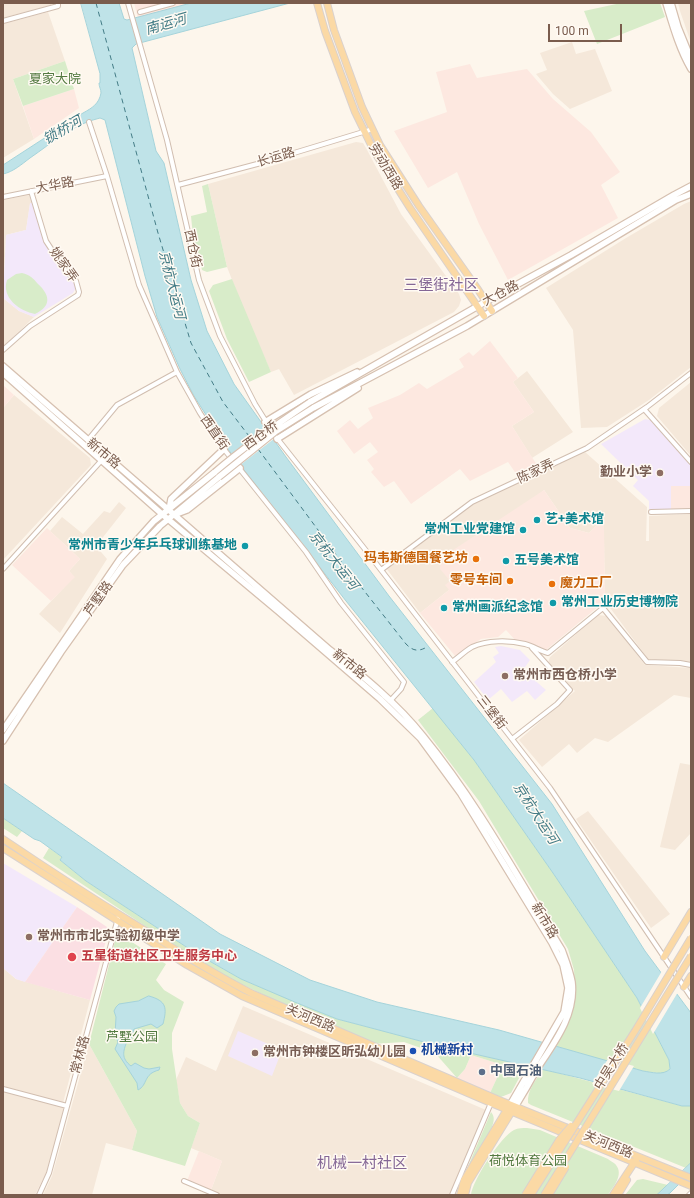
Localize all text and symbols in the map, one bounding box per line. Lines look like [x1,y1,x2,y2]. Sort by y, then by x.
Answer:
water label: 南运河 [143,11,189,39]
scale bar [550,16,624,42]
text: 100 m [555,24,589,38]
park label: 夏家大院 [29,72,81,88]
water label: 锁桥河 [41,113,85,149]
street label: 劳动西路 [365,141,405,193]
street label: 长运路 [255,145,297,171]
street label: 大华路 [34,175,76,197]
street label: 西仓街 [180,228,204,270]
street label: 姚家弄 [45,245,81,285]
water label: 京杭大运河 [154,249,188,321]
district label: 三堡街社区 [404,277,478,295]
street label: 大仓路 [480,278,522,310]
street label: 西直街 [196,413,232,453]
street label: 西仓桥 [241,418,281,454]
street label: 新市路 [83,435,123,473]
street label: 陈家弄 [515,457,557,487]
place label: 勤业小学 [600,465,652,481]
marker: 勤业小学 [655,468,665,478]
place label: 艺+美术馆 [545,512,604,528]
marker: 艺+美术馆 [532,515,542,525]
place label: 常州工业党建馆 [424,522,515,538]
marker: 常州工业党建馆 [518,525,528,535]
water label: 京杭大运河 [305,528,361,594]
place label: 常州市青少年乒乓球训练基地 [68,538,237,554]
marker: 常州市青少年乒乓球训练基地 [240,541,250,551]
place label: 玛韦斯德国餐艺坊 [364,551,468,567]
place label: 五号美术馆 [514,553,579,569]
marker: 玛韦斯德国餐艺坊 [471,554,481,564]
marker: 五号美术馆 [501,556,511,566]
place label: 零号车间 [450,573,502,589]
marker: 零号车间 [505,576,515,586]
place label: 魔力工厂 [560,576,612,592]
street label: 芦墅路 [81,579,117,619]
marker: 魔力工厂 [547,579,557,589]
place label: 常州工业历史博物院 [561,595,678,611]
marker: 常州工业历史博物院 [548,598,558,608]
place label: 常州画派纪念馆 [452,600,543,616]
marker: 常州画派纪念馆 [439,603,449,613]
street label: 新市路 [329,647,369,683]
place label: 常州市西仓桥小学 [513,668,617,684]
marker: 常州市西仓桥小学 [500,671,510,681]
street label: 三堡街 [473,693,509,733]
water label: 京杭大运河 [509,780,561,848]
street label: 新市路 [527,900,561,942]
place label: 常州市市北实验初级中学 [37,929,180,945]
marker: 常州市市北实验初级中学 [24,932,34,942]
place label: 五星街道社区卫生服务中心 [81,949,237,965]
marker: 五星街道社区卫生服务中心 [66,951,78,963]
street label: 关河西路 [283,1002,337,1036]
park label: 芦墅公园 [106,1030,158,1046]
street label: 常林路 [68,1034,94,1076]
street label: 中吴大桥 [592,1041,632,1093]
place label: 机械新村 [421,1043,473,1059]
place label: 常州市钟楼区昕弘幼儿园 [263,1045,406,1061]
marker: 机械新村 [408,1046,418,1056]
marker: 常州市钟楼区昕弘幼儿园 [250,1048,260,1058]
place label: 中国石油 [490,1064,542,1080]
marker: 中国石油 [477,1067,487,1077]
street label: 关河西路 [581,1128,635,1162]
park label: 荷悦体育公园 [489,1154,567,1170]
district label: 机械一村社区 [317,1155,407,1173]

